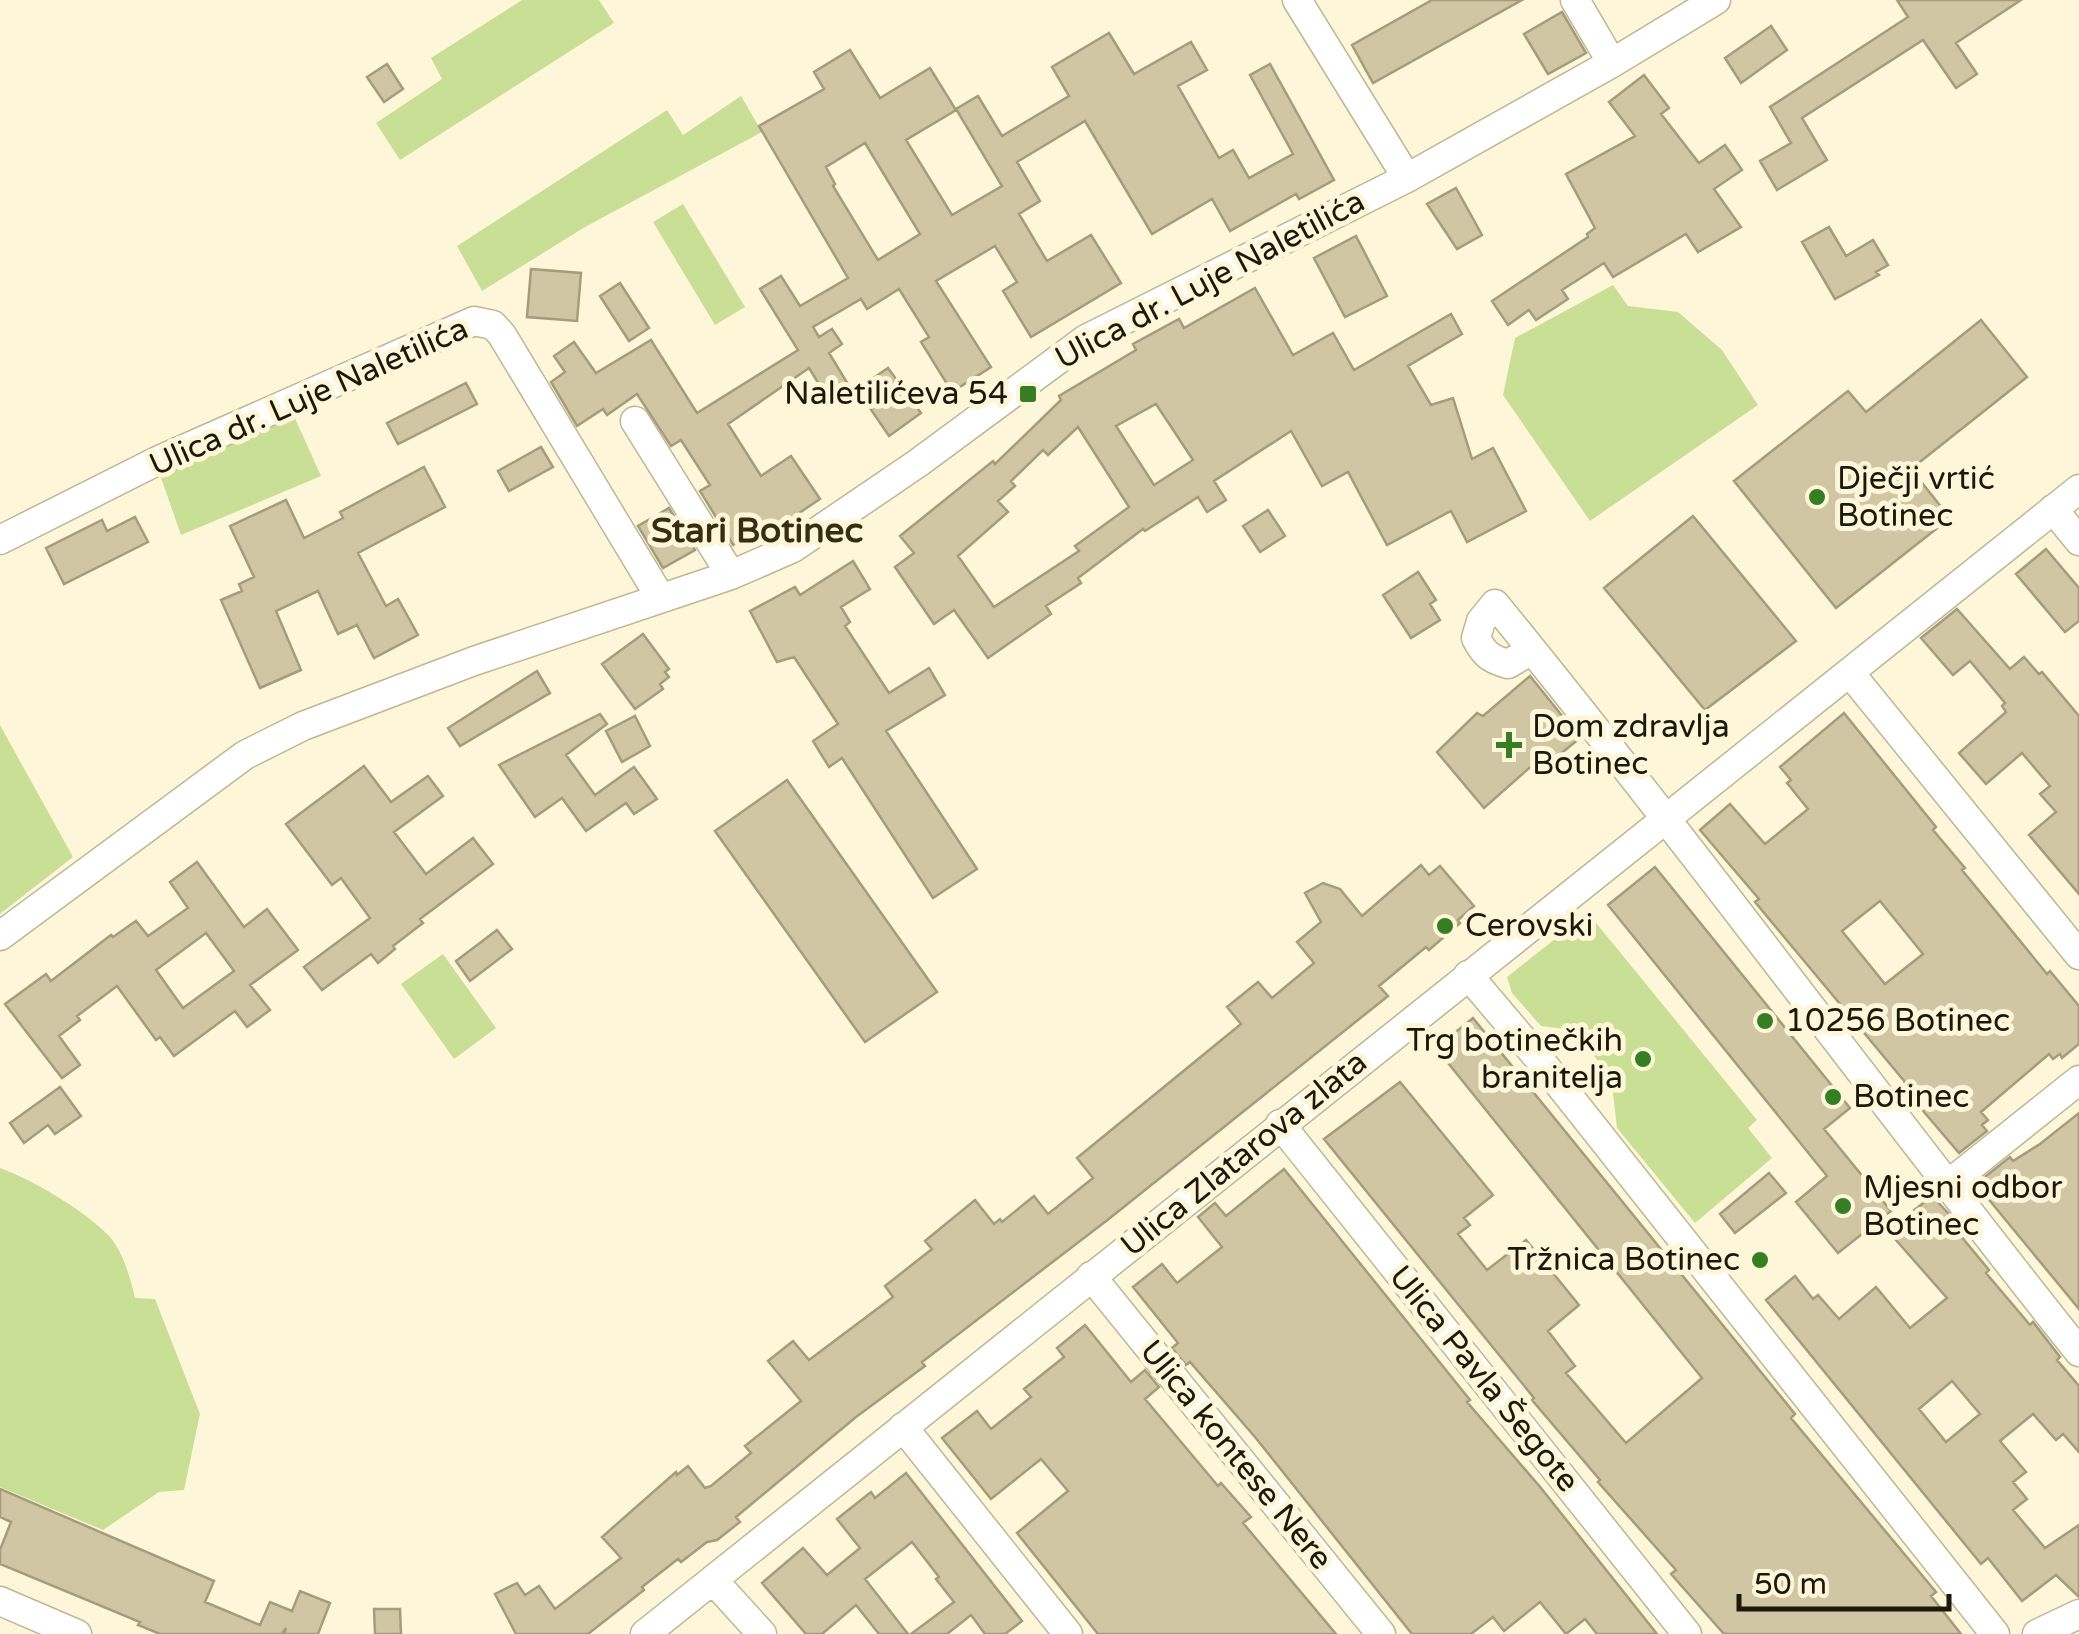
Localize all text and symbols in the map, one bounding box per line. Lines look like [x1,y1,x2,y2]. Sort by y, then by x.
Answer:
street label: Ulica dr. Luje Naletilića [1049,182,1371,378]
street label: Ulica dr. Luje Naletilića [144,310,474,484]
place label: Naletilićeva 54 [784,375,1008,413]
marker: Naletilićeva 54 [1017,383,1039,405]
place label: Dječji vrtić Botinec [1837,460,1995,535]
marker: Dječji vrtić Botinec [1806,486,1828,508]
district label: Stari Botinec [651,510,863,552]
place label: Dom zdravlja Botinec [1532,708,1730,783]
marker: Dom zdravlja Botinec [1496,732,1522,758]
place label: Cerovski [1465,907,1594,945]
marker: Cerovski [1434,915,1456,937]
place label: 10256 Botinec [1785,1002,2010,1040]
marker: 10256 Botinec [1754,1010,1776,1032]
place label: Trg botinečkih branitelja [1406,1022,1623,1097]
street label: Ulica Zlatarova zlata [1113,1043,1375,1265]
marker: Trg botinečkih branitelja [1632,1048,1654,1070]
place label: Botinec [1853,1078,1969,1116]
marker: Botinec [1822,1086,1844,1108]
place label: Mjesni odbor Botinec [1863,1169,2063,1244]
marker: Mjesni odbor Botinec [1832,1195,1854,1217]
place label: Tržnica Botinec [1507,1241,1740,1279]
marker: Tržnica Botinec [1749,1249,1771,1271]
street label: Ulica Pavla Šegote [1381,1258,1587,1500]
street label: Ulica kontese Nere [1132,1333,1340,1577]
scale bar [1739,1549,1949,1611]
text: 50 m [1754,1566,1827,1603]

